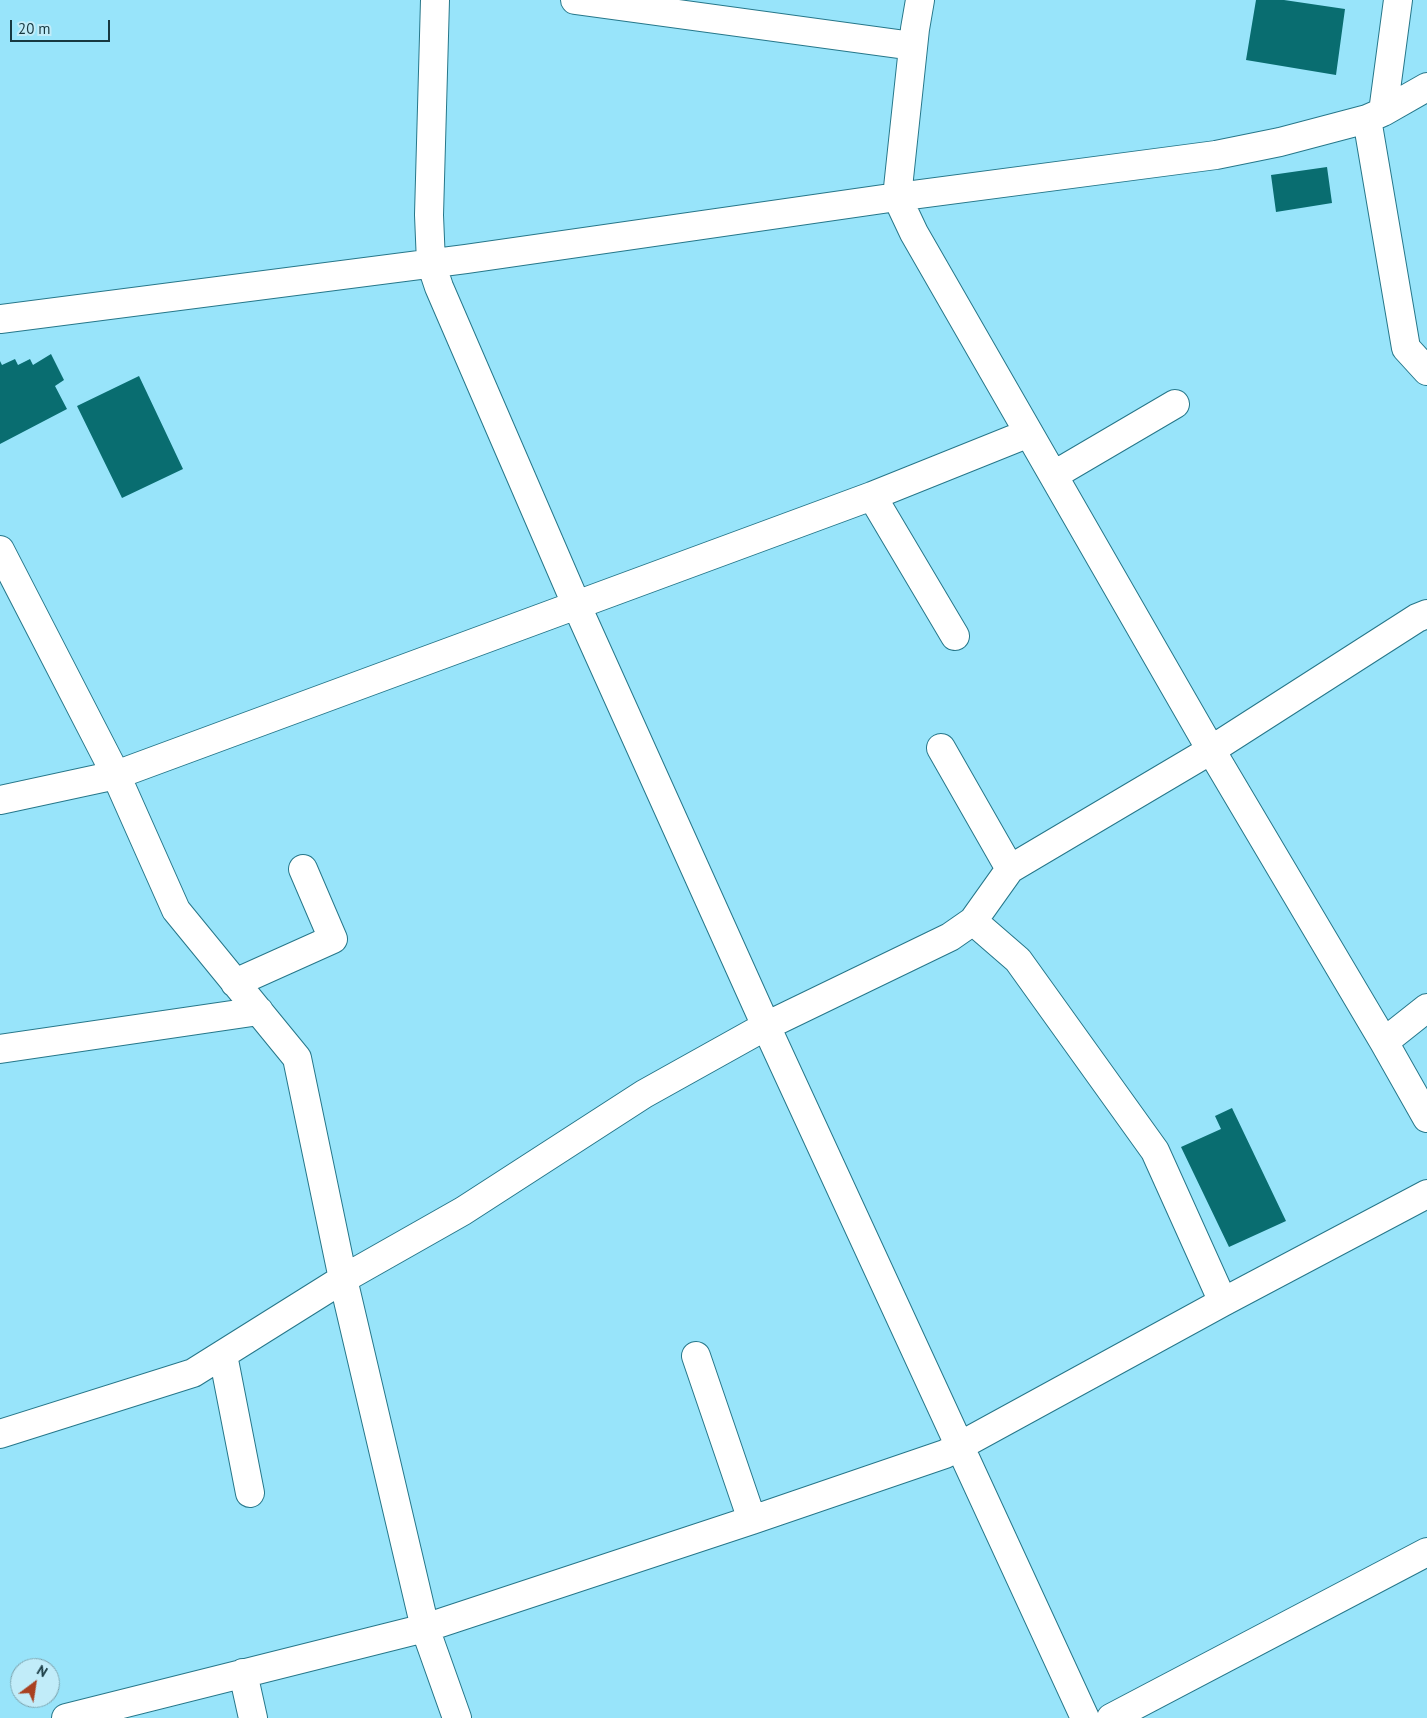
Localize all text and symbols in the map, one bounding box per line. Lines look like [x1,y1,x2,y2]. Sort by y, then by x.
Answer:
scale bar [12,10,112,42]
text: 20 m [18,19,51,38]
north arrow [10,1658,60,1708]
text: N [34,1661,51,1681]

